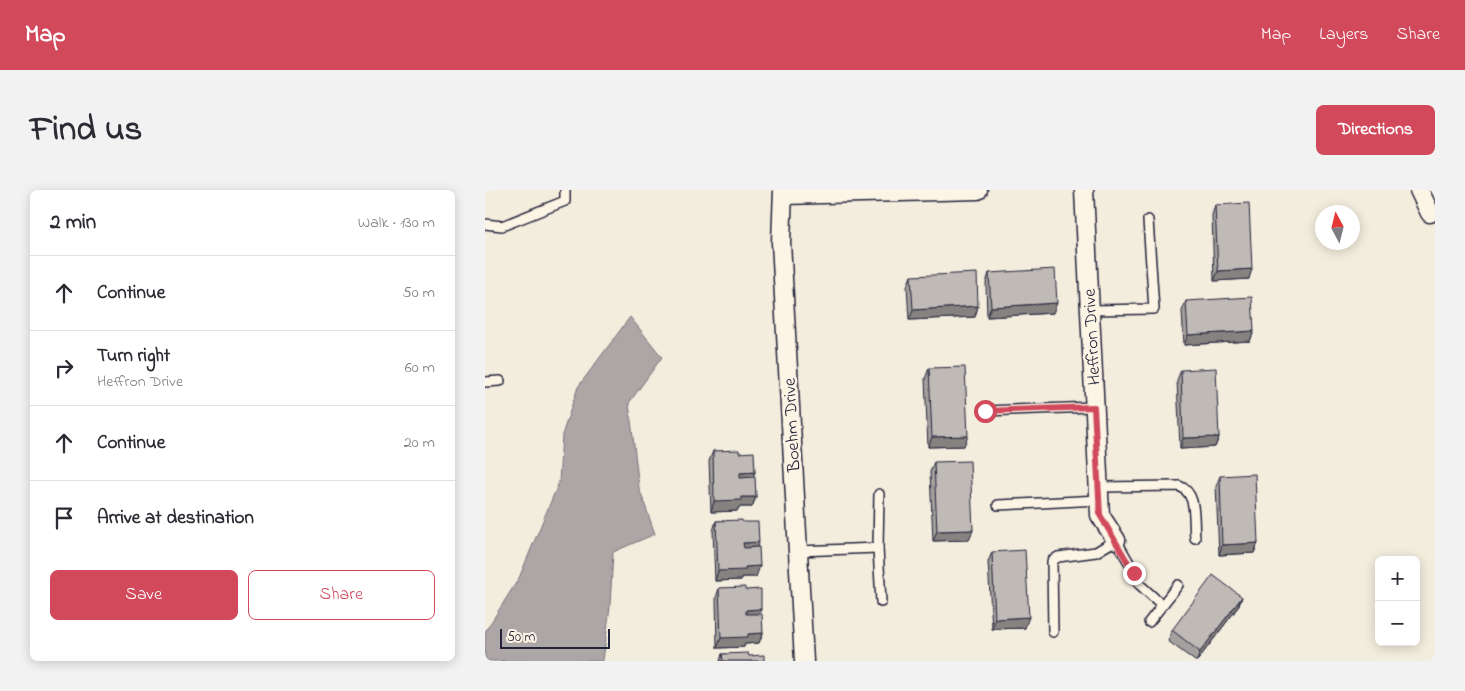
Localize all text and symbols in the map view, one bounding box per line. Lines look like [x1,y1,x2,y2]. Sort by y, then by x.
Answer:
text: Map [25,18,66,53]
text: Map [1261,22,1291,48]
text: Layers [1319,22,1369,48]
text: Share [1397,22,1440,48]
text: Find us [30,105,142,156]
button: Directions [1316,105,1435,155]
north arrow [1315,205,1360,250]
text: 2 min [50,208,96,238]
text: Walk · 130 m [358,211,435,235]
icon: ahead [50,279,78,307]
text: Continue [97,280,165,307]
text: 50 m [403,281,435,305]
street label: Heffron Drive [1077,287,1109,386]
text: Turn right [97,343,170,370]
icon: right [50,354,78,382]
text: 60 m [405,356,435,380]
text: Heffron Drive [97,370,183,394]
street label: Boehm Drive [778,376,808,474]
route start [974,400,997,423]
icon: ahead [50,429,78,457]
text: Continue [97,430,165,457]
text: 20 m [404,431,435,455]
icon: arrive [50,504,78,532]
text: Arrive at destination [97,505,254,532]
map controls [1375,556,1420,646]
button: + [1375,556,1420,601]
route end [1123,562,1146,585]
button: Save [50,570,238,620]
button: Share [248,570,435,620]
button: − [1375,601,1420,646]
scale bar [500,626,610,649]
text: 50 m [507,627,535,648]

